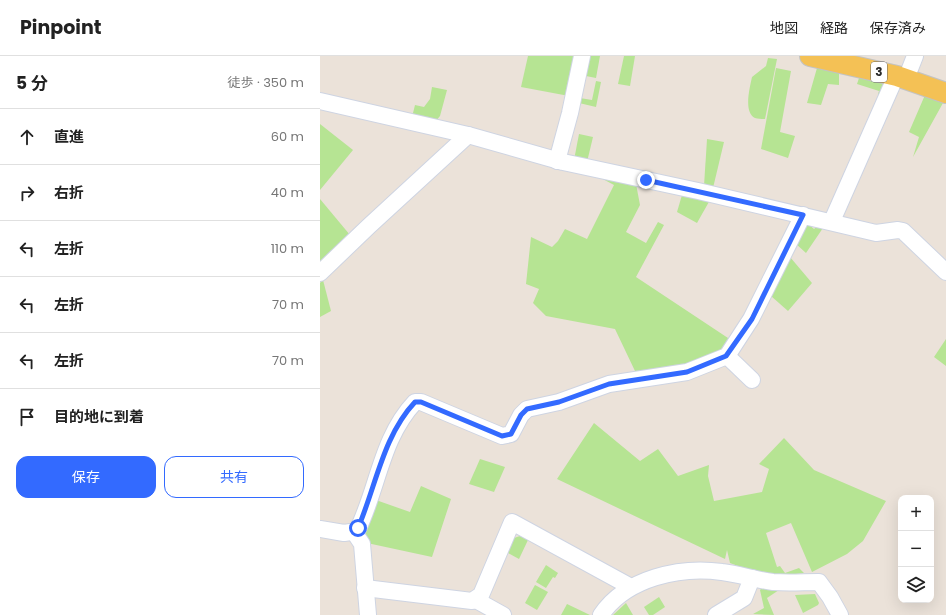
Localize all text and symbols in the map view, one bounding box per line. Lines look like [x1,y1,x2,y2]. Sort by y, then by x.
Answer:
text: Pinpoint [20,14,101,41]
text: 地図 [770,18,798,38]
text: 経路 [820,18,848,38]
text: 保存済み [870,18,926,38]
road number: 3 [871,62,887,82]
text: 5 分 [16,71,48,95]
text: 徒歩 · 350 m [227,73,304,92]
icon: ahead [16,126,38,148]
text: 直進 [54,126,84,147]
text: 60 m [271,127,304,146]
route end [637,171,655,189]
icon: right [16,182,38,204]
text: 右折 [54,182,84,203]
text: 40 m [271,183,304,202]
icon: left [16,238,38,260]
text: 左折 [54,238,84,259]
text: 110 m [271,239,304,258]
icon: left [16,294,38,316]
text: 左折 [54,294,84,315]
text: 70 m [272,295,304,314]
icon: left [16,350,38,372]
text: 左折 [54,350,84,371]
text: 70 m [272,351,304,370]
icon: arrive [16,406,38,428]
text: 目的地に到着 [54,406,144,427]
button: 保存 [16,456,156,498]
button: 共有 [164,456,304,498]
map controls [898,495,934,603]
button: + [898,495,934,531]
route start [349,519,367,537]
button: − [898,531,934,567]
button: layers [898,567,934,603]

